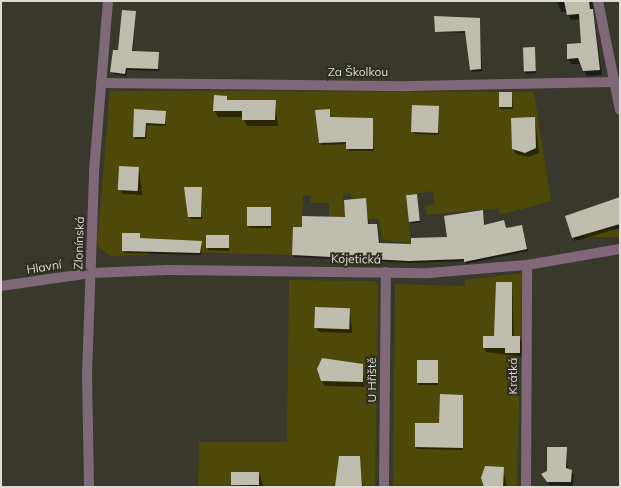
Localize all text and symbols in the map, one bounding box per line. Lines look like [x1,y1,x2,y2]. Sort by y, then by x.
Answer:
street label: Za Školkou [328,65,388,79]
street label: Zlonínská [71,216,87,270]
street label: Kojetická [331,251,381,267]
street label: Hlavní [25,257,63,277]
street label: U Hřiště [365,358,379,402]
street label: Krátká [506,358,520,394]

